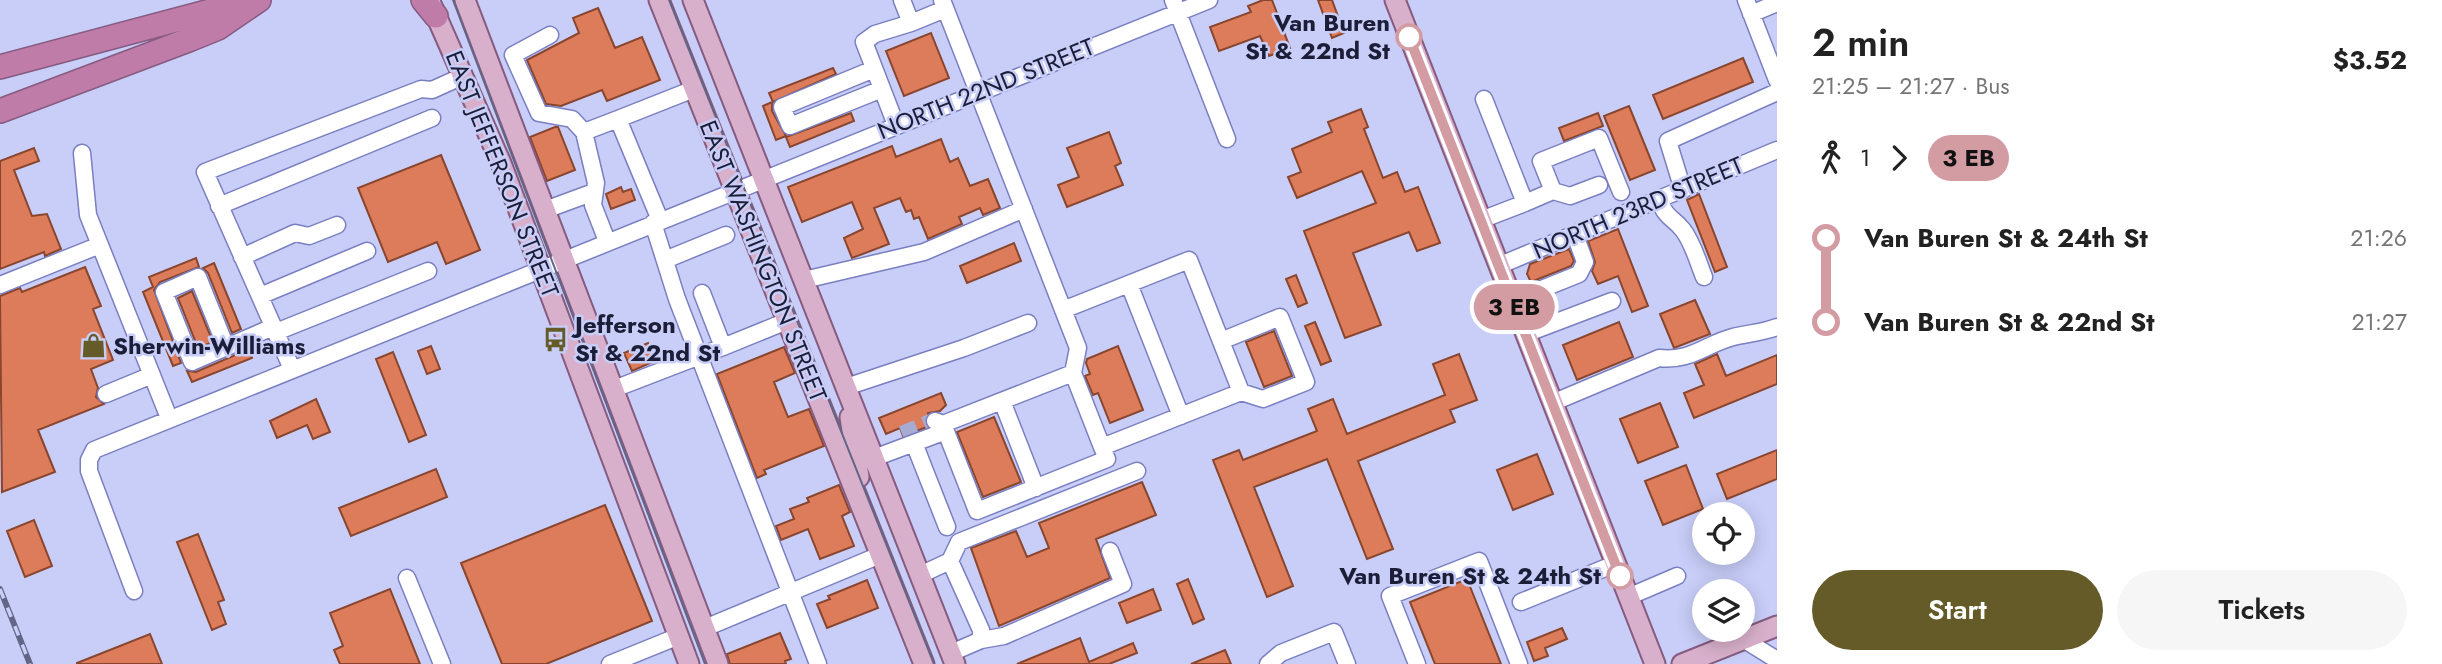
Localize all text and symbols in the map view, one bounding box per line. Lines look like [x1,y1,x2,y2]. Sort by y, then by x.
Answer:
place label: Van Buren St & 22nd St [1245,5,1390,68]
text: 2 min [1812,15,1910,70]
marker: Van Buren St & 22nd St [1396,24,1422,50]
street label: NORTH 22ND STREET [872,29,1100,148]
text: $3.52 [2333,41,2407,79]
street label: EAST JEFFERSON STREET [437,45,568,302]
text: 21:25 – 21:27 · Bus [1812,69,2010,103]
street label: EAST WASHINGTON STREET [691,115,836,407]
icon: walk [1812,139,1850,177]
icon: forward [1880,139,1918,177]
text: 3 EB [1942,140,1995,175]
text: 1 [1860,141,1870,175]
street label: NORTH 23RD STREET [1527,147,1748,268]
text: Van Buren St & 24th St [1864,219,2148,257]
text: 21:26 [2350,221,2407,255]
line badge: 3 EB [1465,284,1563,330]
text: 3 EB [1488,289,1540,324]
text: Van Buren St & 22nd St [1864,303,2155,341]
text: 21:27 [2352,305,2407,339]
place label: Jefferson St & 22nd St [571,307,720,370]
bus stop icon: Jefferson St & 22nd St [541,325,569,353]
place label: Sherwin-Williams [113,328,305,363]
shop icon: Sherwin-Williams [79,332,107,360]
map controls [1692,502,1755,642]
button: locate [1692,502,1755,565]
place label: Van Buren St & 24th St [1338,558,1601,593]
marker: Van Buren St & 24th St [1607,563,1633,589]
button: Start [1812,570,2103,650]
button: Tickets [2117,570,2407,650]
button: layers [1692,579,1755,642]

